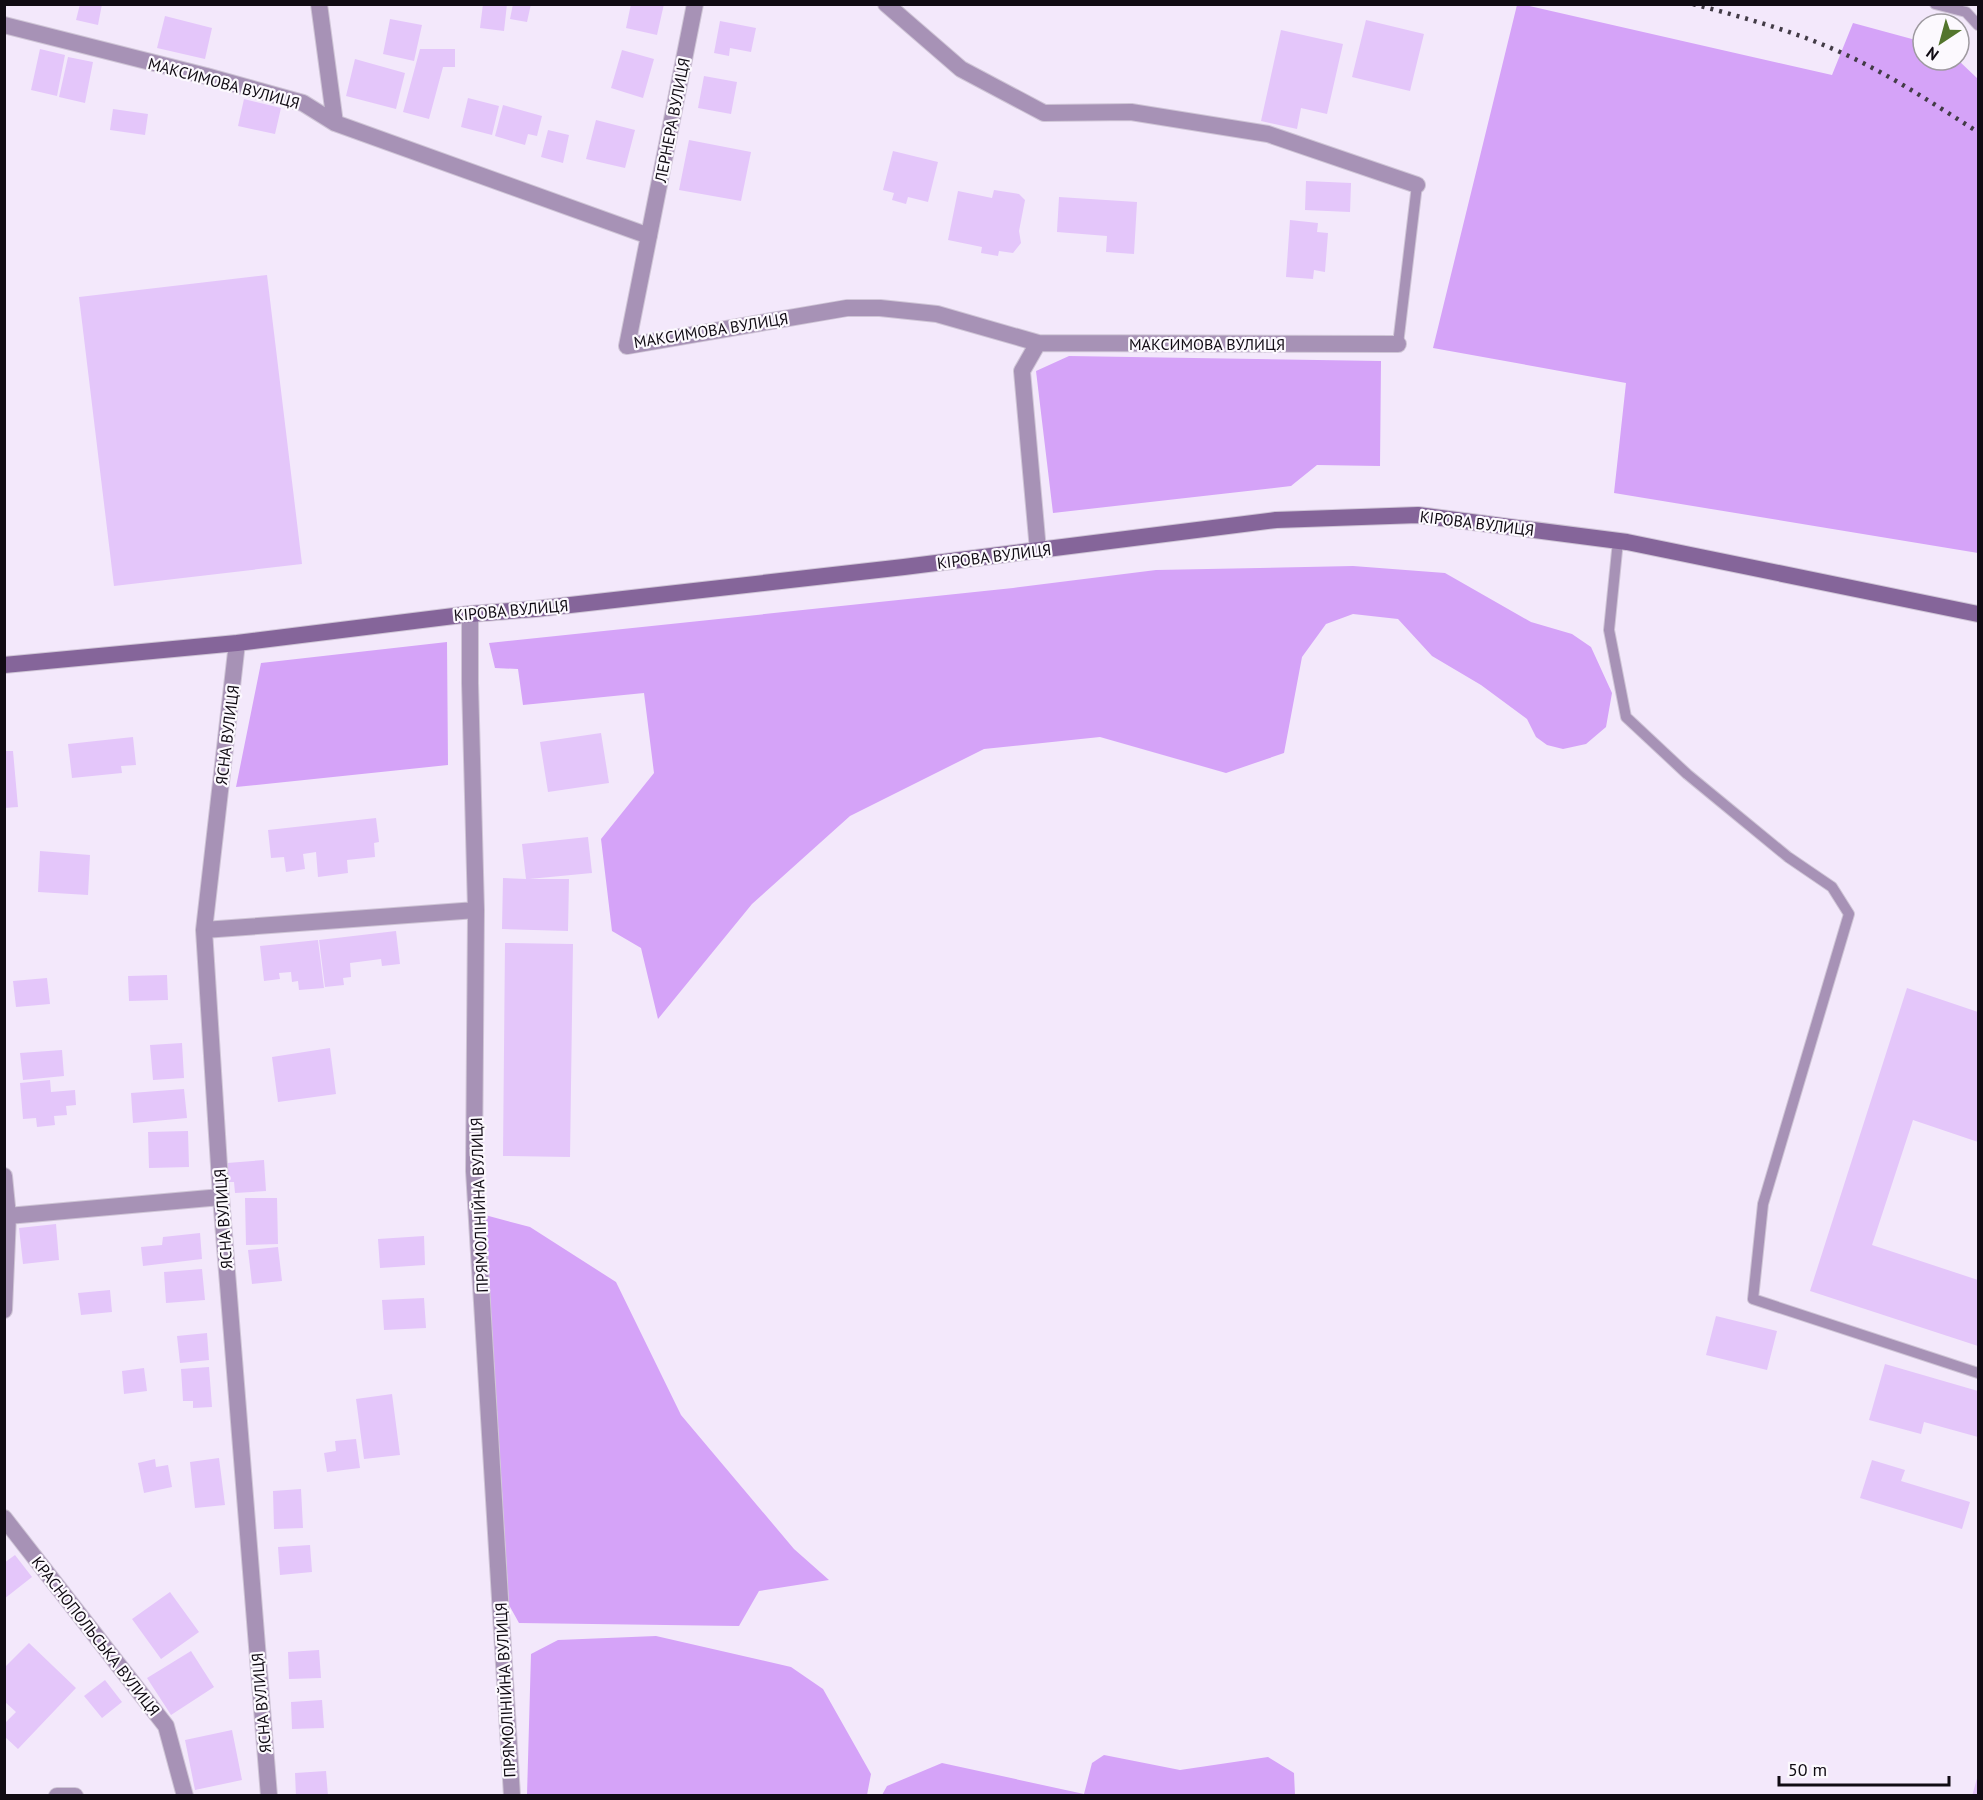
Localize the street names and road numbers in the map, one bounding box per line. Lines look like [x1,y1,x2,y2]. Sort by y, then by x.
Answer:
street label: МАКСИМОВА ВУЛИЦЯ [146,53,302,113]
street label: ЛЕРНЕРА ВУЛИЦЯ [650,56,694,185]
street label: МАКСИМОВА ВУЛИЦЯ [632,308,790,352]
street label: МАКСИМОВА ВУЛИЦЯ [1129,334,1285,354]
street label: КІРОВА ВУЛИЦЯ [1419,506,1535,540]
street label: КІРОВА ВУЛИЦЯ [936,539,1052,573]
street label: КІРОВА ВУЛИЦЯ [453,595,569,625]
street label: ЯСНА ВУЛИЦЯ [211,684,243,786]
street label: ПРЯМОЛІНІЙНА ВУЛИЦЯ [466,1117,492,1293]
street label: ЯСНА ВУЛИЦЯ [210,1168,236,1270]
street label: КРАСНОПОЛЬСЬКА ВУЛИЦЯ [28,1552,164,1720]
street label: ПРЯМОЛІНІЙНА ВУЛИЦЯ [490,1602,520,1778]
street label: ЯСНА ВУЛИЦЯ [247,1652,275,1754]

